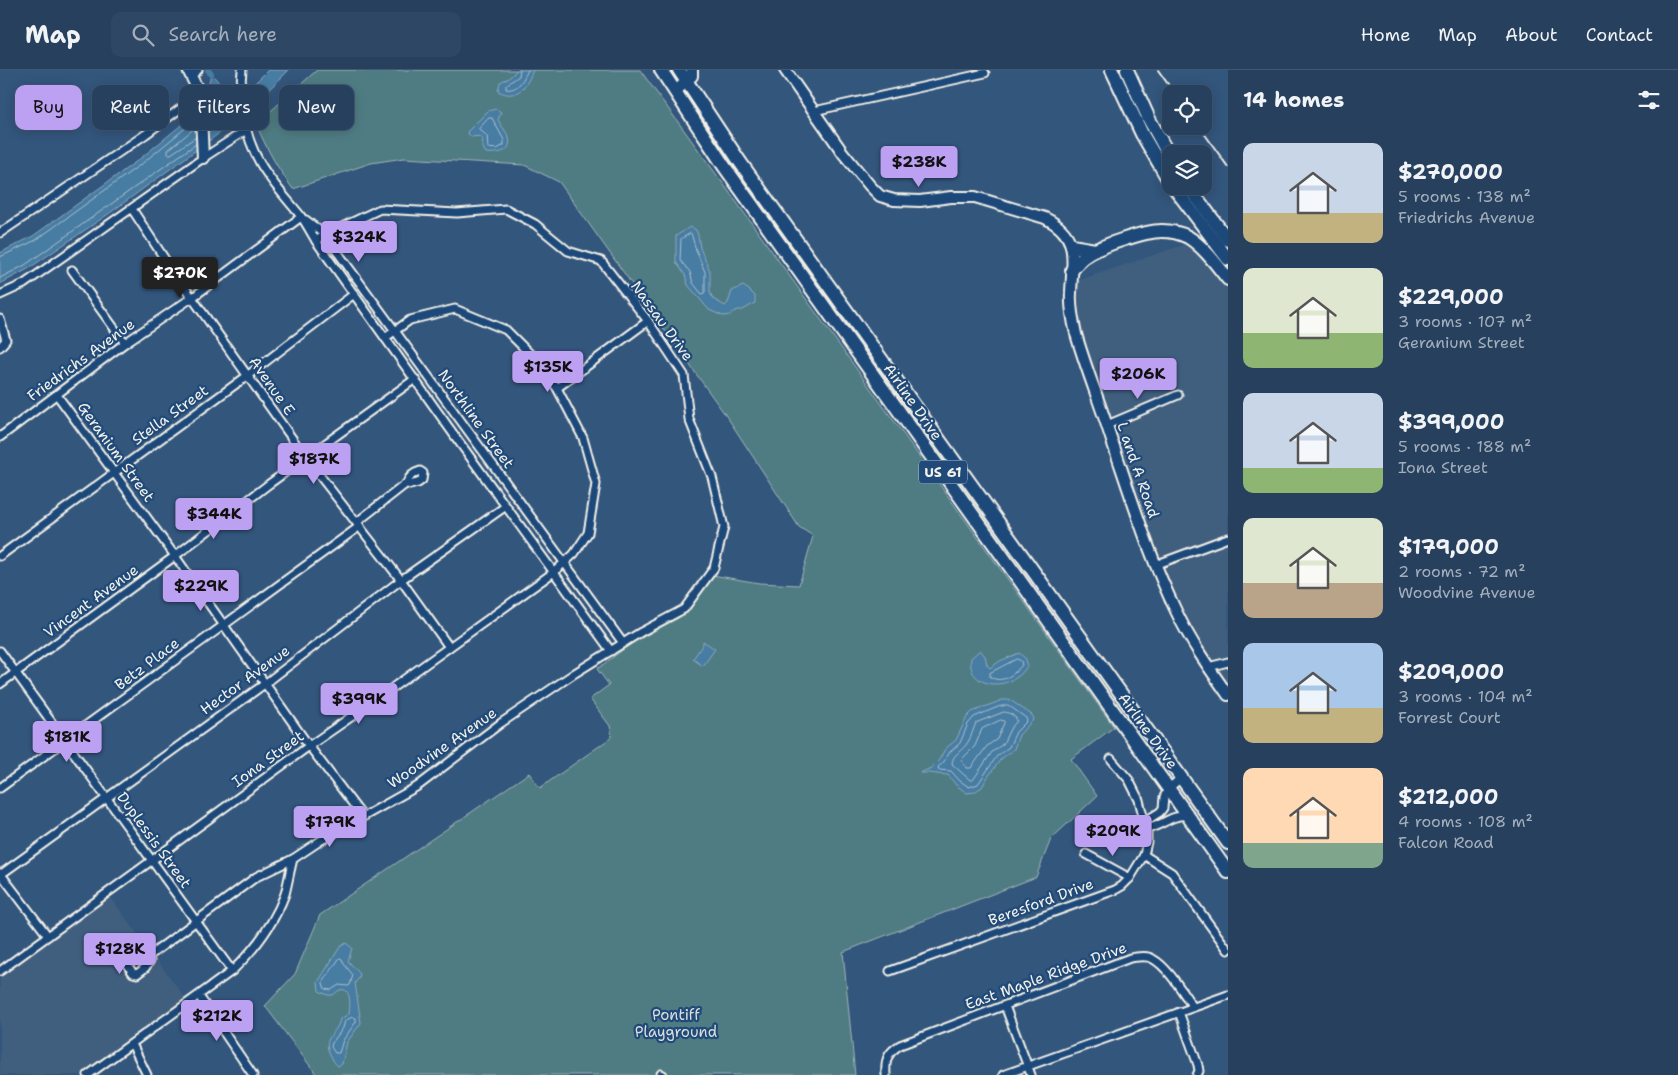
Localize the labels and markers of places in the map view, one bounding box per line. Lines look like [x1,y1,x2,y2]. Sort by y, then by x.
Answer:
pin: $238K [884,146,954,188]
pin: $324K [324,220,394,263]
pin: $270K [145,256,215,299]
pin: $135K [513,350,583,393]
pin: $206K [1103,358,1173,400]
pin: $187K [279,442,349,485]
pin: $344K [179,498,249,540]
pin: $229K [166,570,236,612]
pin: $399K [324,682,394,725]
pin: $181K [32,720,102,763]
pin: $179K [295,806,365,848]
pin: $209K [1078,814,1148,857]
pin: $128K [85,932,155,975]
pin: $212K [182,1000,252,1042]

